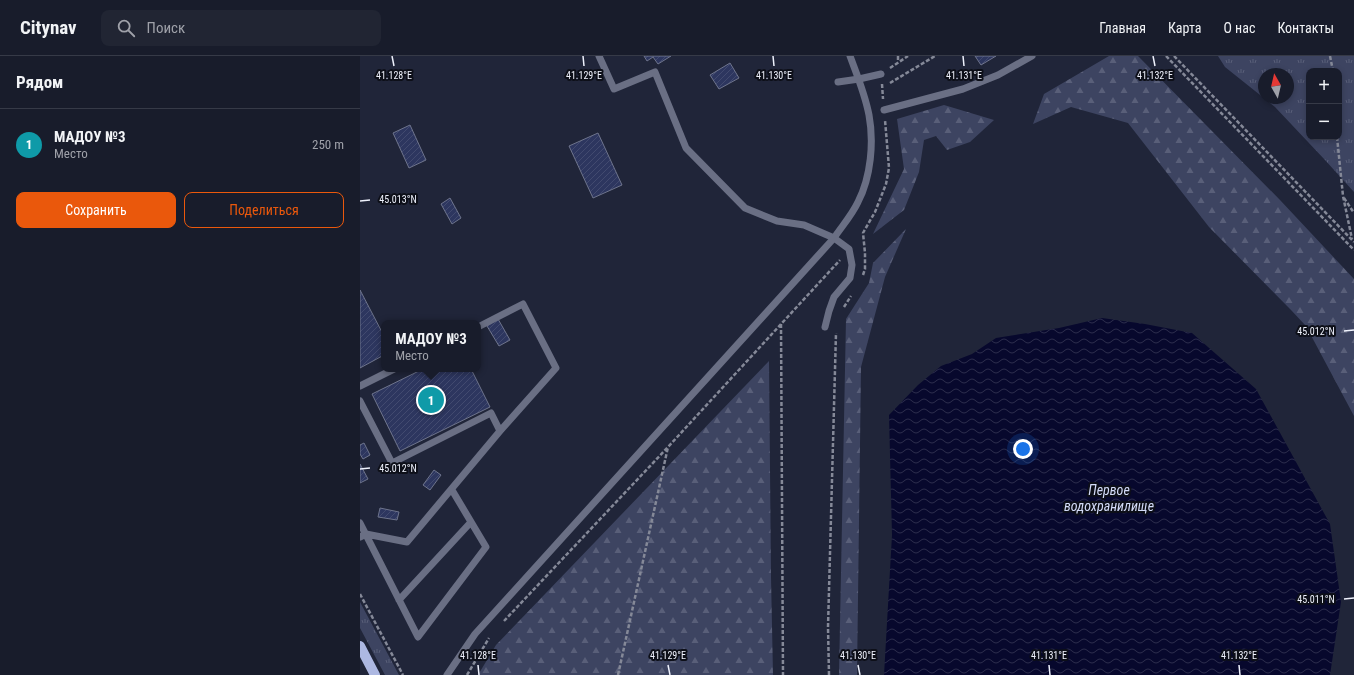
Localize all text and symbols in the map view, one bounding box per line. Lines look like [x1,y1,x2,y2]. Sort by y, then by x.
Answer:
search box [101,10,381,46]
text: Citynav [20,16,77,39]
icon: search [115,17,137,39]
text: Поиск [147,19,185,37]
text: Главная [1099,20,1146,36]
text: Карта [1168,20,1201,36]
text: О нас [1223,20,1255,36]
text: Контакты [1277,20,1334,36]
north arrow [1258,68,1294,104]
map controls [1306,68,1342,140]
button: + [1306,68,1342,104]
text: 41.128°E [376,70,412,81]
text: 41.129°E [566,70,602,81]
text: 41.130°E [756,70,792,81]
text: 41.131°E [946,70,982,81]
text: 41.132°E [1137,70,1173,81]
text: Рядом [16,72,63,92]
button: − [1306,104,1342,140]
text: МАДОУ №3 [54,128,126,146]
text: 1 [26,137,32,152]
text: 250 m [312,137,344,152]
text: Место [54,146,88,161]
button: Сохранить [16,192,176,228]
button: Поделиться [184,192,344,228]
text: 45.013°N [379,194,417,205]
popup [381,320,481,372]
text: 45.012°N [1297,326,1335,337]
text: МАДОУ №3 [395,330,467,348]
text: Место [395,348,429,363]
pin: 1 [418,385,444,415]
your location [1013,439,1033,459]
text: 45.012°N [379,463,417,474]
water label: Первое водохранилище [1064,482,1154,514]
text: 45.011°N [1297,594,1335,605]
text: 41.128°E [460,650,496,661]
text: 41.129°E [650,650,686,661]
text: 41.130°E [840,650,876,661]
text: 41.131°E [1031,650,1067,661]
text: 41.132°E [1221,650,1257,661]

